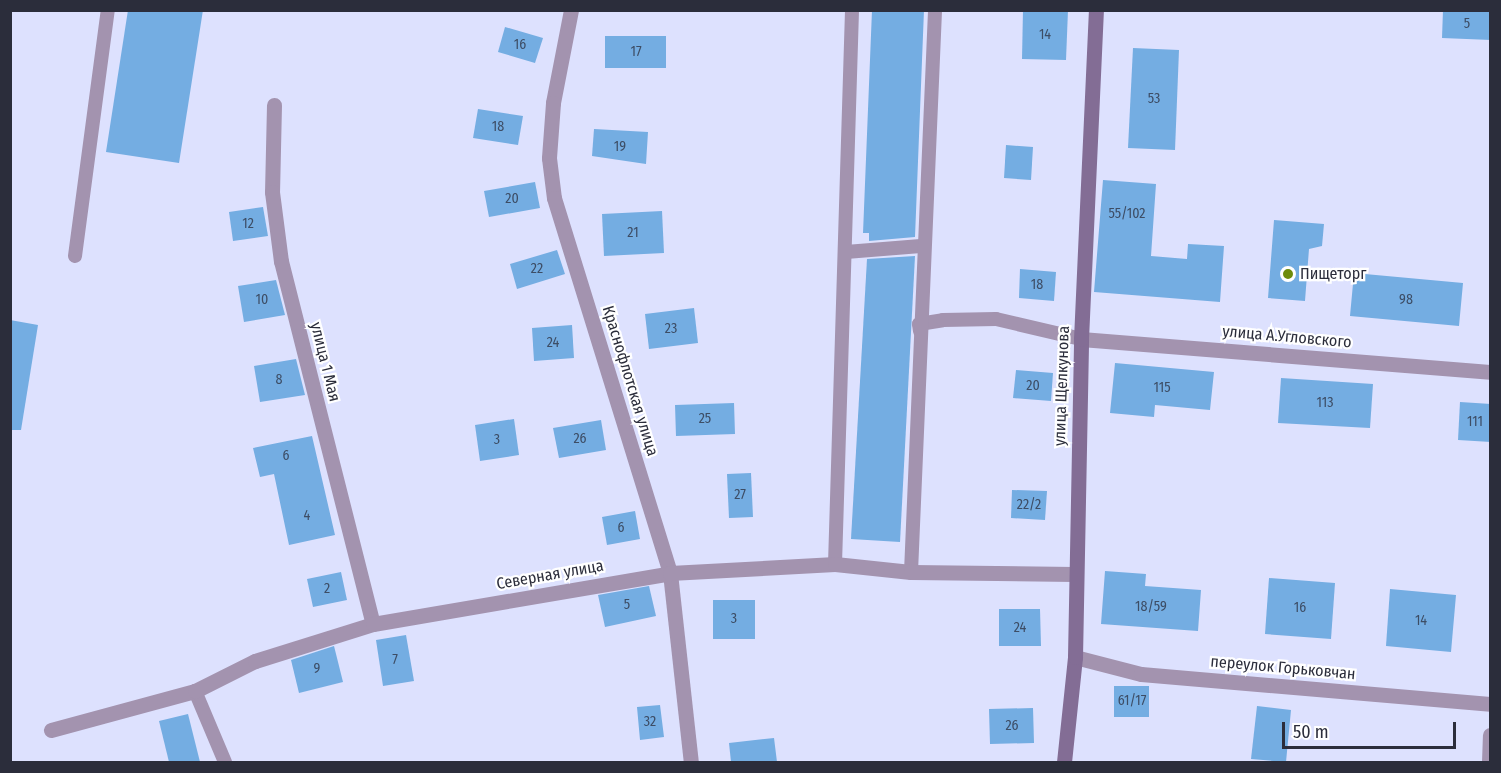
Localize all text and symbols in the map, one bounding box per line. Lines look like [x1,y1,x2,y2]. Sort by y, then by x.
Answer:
house number: 5 [1464,16,1470,32]
house number: 14 [1039,27,1051,43]
house number: 16 [514,37,526,53]
house number: 17 [630,44,642,60]
house number: 53 [1148,91,1160,107]
house number: 18 [492,119,504,135]
house number: 19 [614,139,626,155]
house number: 20 [505,191,519,207]
house number: 55/102 [1109,206,1145,222]
house number: 12 [242,216,254,232]
house number: 21 [627,225,639,241]
house number: 22 [531,261,543,277]
place label: Пищеторг [1300,264,1366,284]
marker: Пищеторг [1281,267,1295,281]
house number: 18 [1031,277,1043,293]
house number: 10 [256,292,268,308]
house number: 98 [1399,292,1413,308]
street label: Краснофлотская улица [598,303,662,459]
street label: улица 1 Мая [306,320,344,404]
house number: 23 [665,321,677,337]
street label: улица А.Угловского [1222,322,1352,352]
street label: улица Щелкунова [1050,325,1074,447]
house number: 24 [547,335,559,351]
house number: 8 [276,372,282,388]
house number: 20 [1026,378,1040,394]
house number: 115 [1153,380,1171,396]
house number: 113 [1316,395,1334,411]
house number: 25 [699,411,711,427]
house number: 111 [1467,414,1483,430]
house number: 26 [573,431,587,447]
house number: 3 [494,432,500,448]
house number: 6 [283,448,289,464]
house number: 27 [734,487,746,503]
house number: 22/2 [1017,497,1041,513]
house number: 4 [304,508,310,524]
house number: 6 [618,520,624,536]
street label: Северная улица [495,556,605,594]
house number: 2 [324,581,330,597]
house number: 5 [624,597,630,613]
house number: 18/59 [1135,599,1167,615]
house number: 16 [1294,600,1306,616]
house number: 3 [731,611,737,627]
house number: 14 [1415,613,1427,629]
house number: 24 [1014,620,1026,636]
house number: 7 [392,652,398,668]
street label: переулок Горьковчан [1210,652,1356,684]
house number: 9 [314,661,320,677]
house number: 61/17 [1118,693,1146,709]
scale bar [1285,710,1459,748]
house number: 32 [644,714,656,730]
house number: 26 [1005,718,1019,734]
text: 50 m [1293,721,1329,743]

